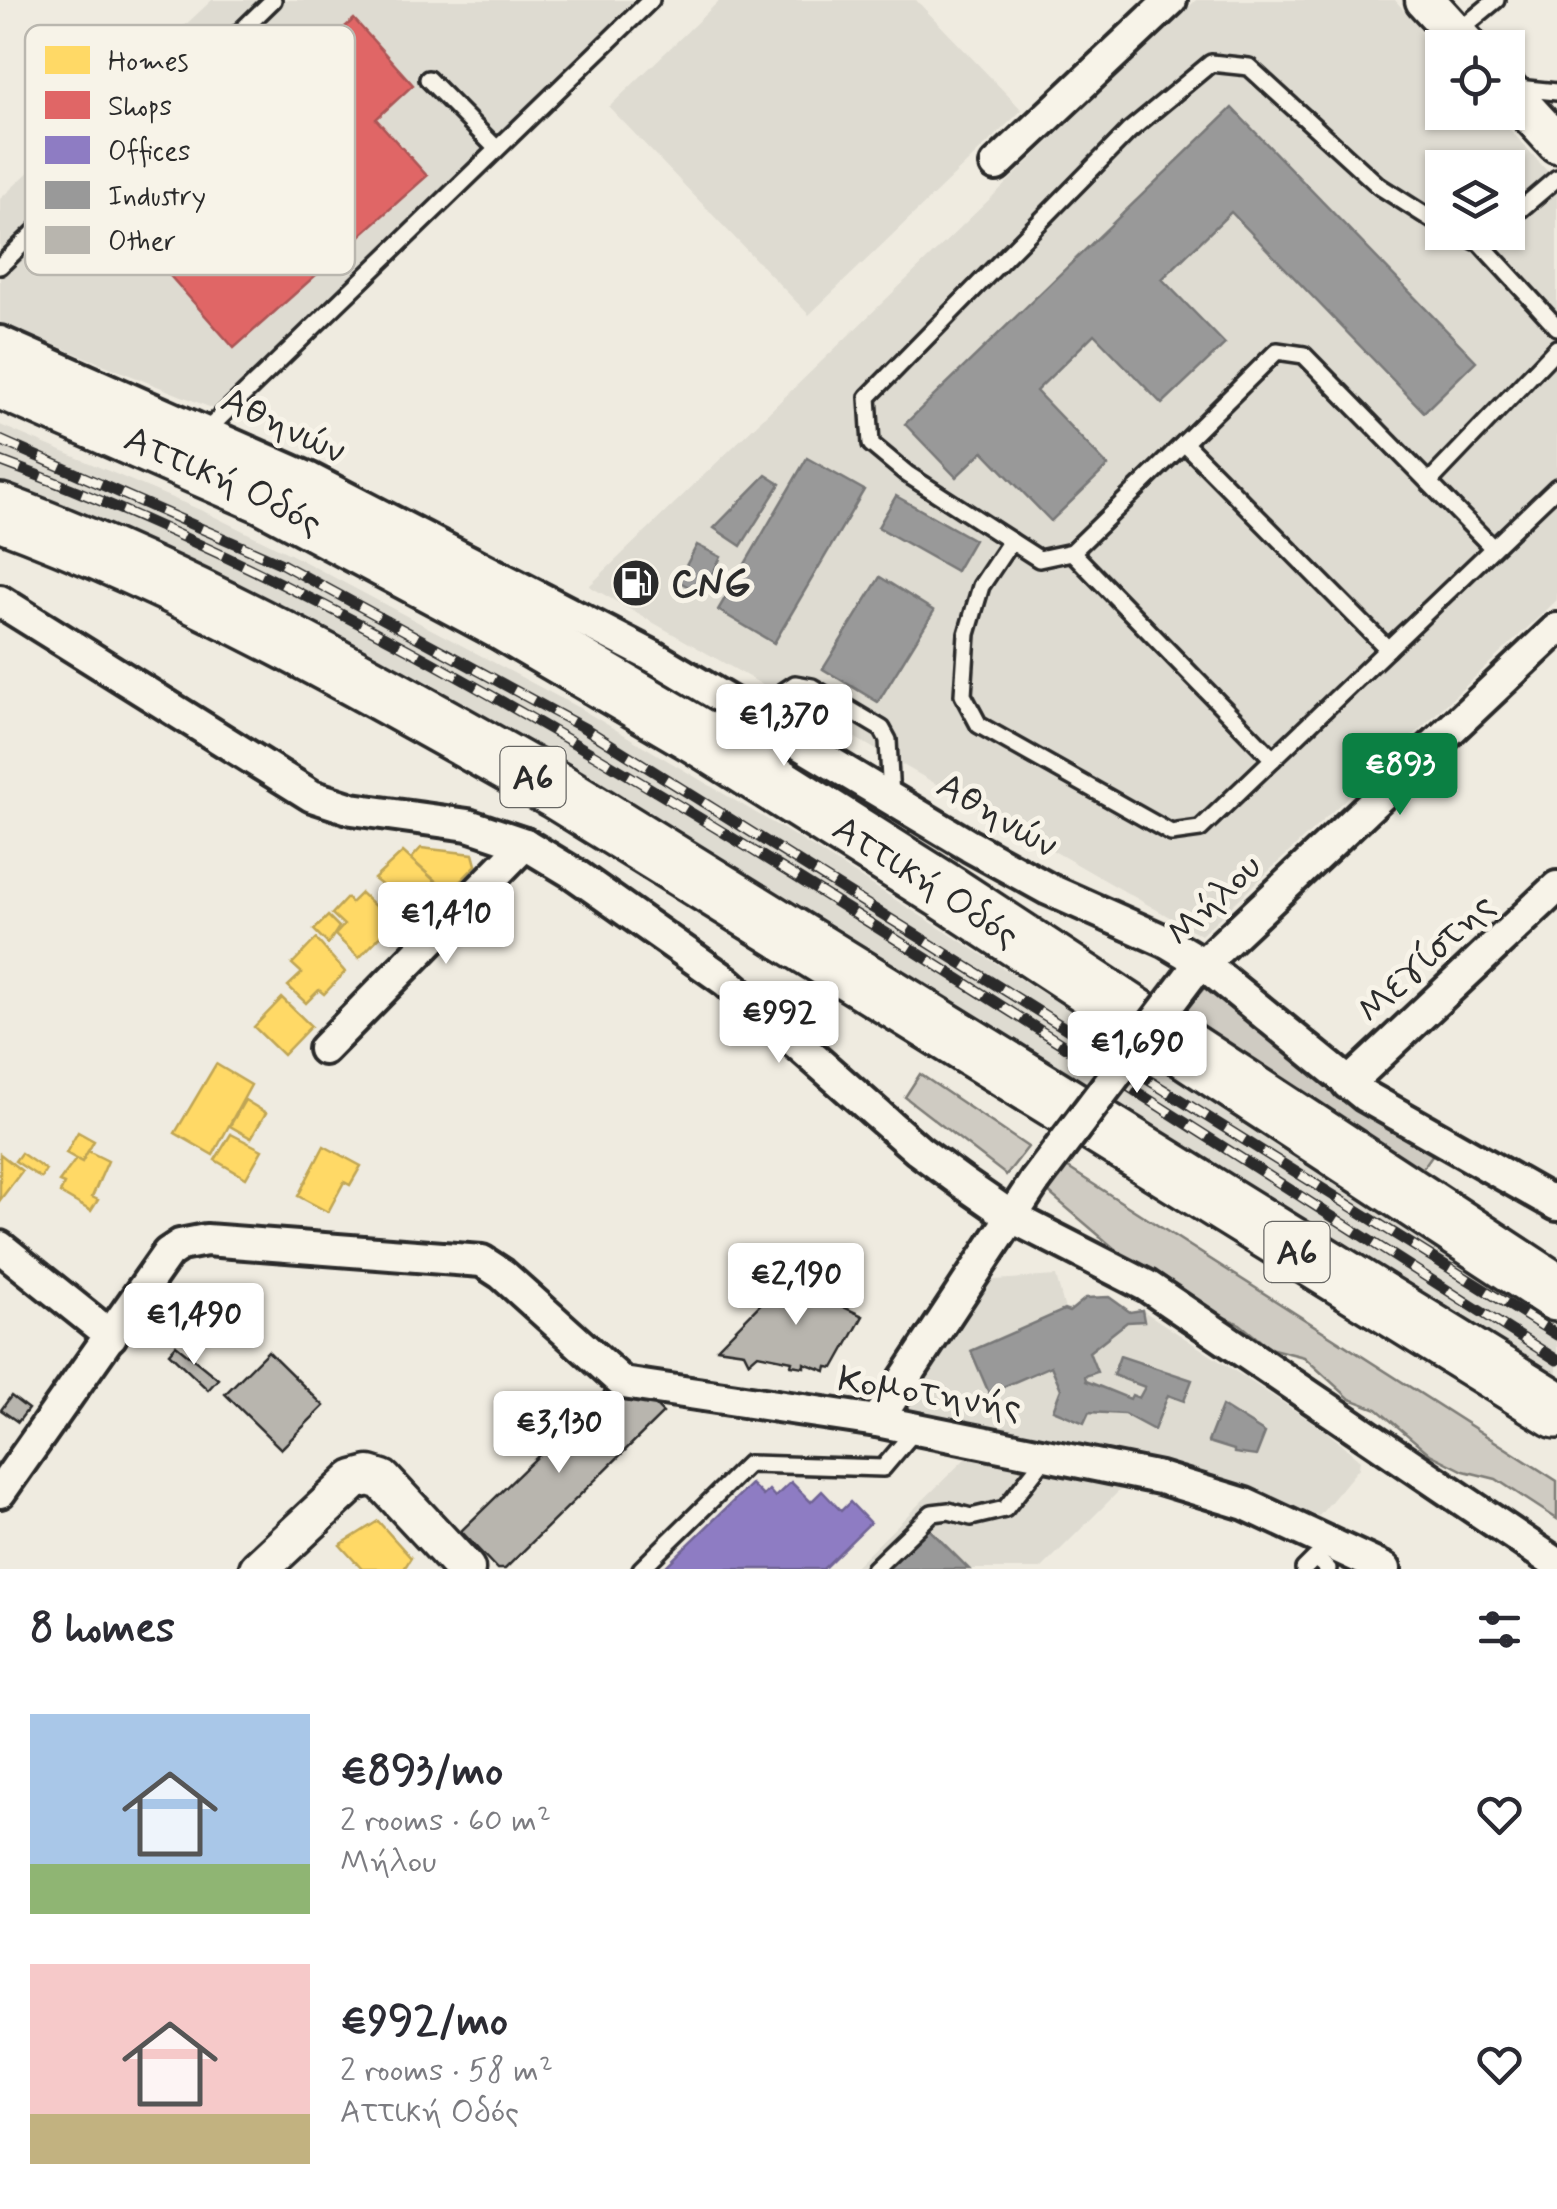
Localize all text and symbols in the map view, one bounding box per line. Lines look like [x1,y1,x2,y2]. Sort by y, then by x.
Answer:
legend [25,25,355,275]
map controls [1425,30,1525,250]
button: locate [1425,30,1525,130]
text: Homes [108,44,189,81]
text: Shops [108,89,172,126]
text: Offices [108,134,190,171]
button: layers [1425,150,1525,250]
text: Industry [108,179,206,216]
text: Other [108,224,176,261]
street label: Αθηνών [213,376,353,476]
street label: Αττική Οδός [116,415,330,549]
fuel station icon: CNG [610,557,662,609]
place label: CNG [671,561,750,610]
pin: €1,370 [703,684,865,769]
text: €1,370 [738,695,830,737]
pin: €893 [1341,733,1459,818]
text: €893 [1364,744,1436,786]
road number: Α6 [500,747,566,807]
street label: Αθηνών [927,762,1066,870]
street label: Αττική Οδός [822,805,1028,961]
street label: Μήλου [1156,843,1273,958]
pin: €1,410 [365,882,527,967]
street label: Μεγίστης [1347,883,1506,1035]
text: €1,410 [400,893,492,935]
pin: €992 [720,981,838,1066]
text: €992 [742,992,816,1034]
pin: €1,690 [1056,1011,1218,1096]
text: €1,690 [1090,1022,1184,1064]
road number: Α6 [1264,1222,1330,1282]
pin: €2,190 [715,1243,877,1328]
text: €2,190 [750,1254,842,1296]
pin: €1,490 [113,1283,275,1368]
text: €1,490 [146,1294,242,1336]
street label: Κομοτηνής [834,1356,1025,1433]
pin: €3,130 [478,1391,640,1476]
text: €3,130 [515,1402,603,1444]
text: 8 homes [30,1602,175,1657]
icon: filters [1472,1602,1527,1657]
text: €893/mo [340,1745,503,1800]
icon: home [110,1754,230,1874]
icon: heart [1472,1787,1527,1842]
text: 2 rooms · 60 m² [340,1800,551,1842]
text: Μήλου [340,1842,437,1884]
text: €992/mo [340,1995,508,2050]
icon: home [110,2004,230,2124]
icon: heart [1472,2037,1527,2092]
text: 2 rooms · 58 m² [340,2050,553,2092]
text: Αττική Οδός [340,2092,519,2134]

